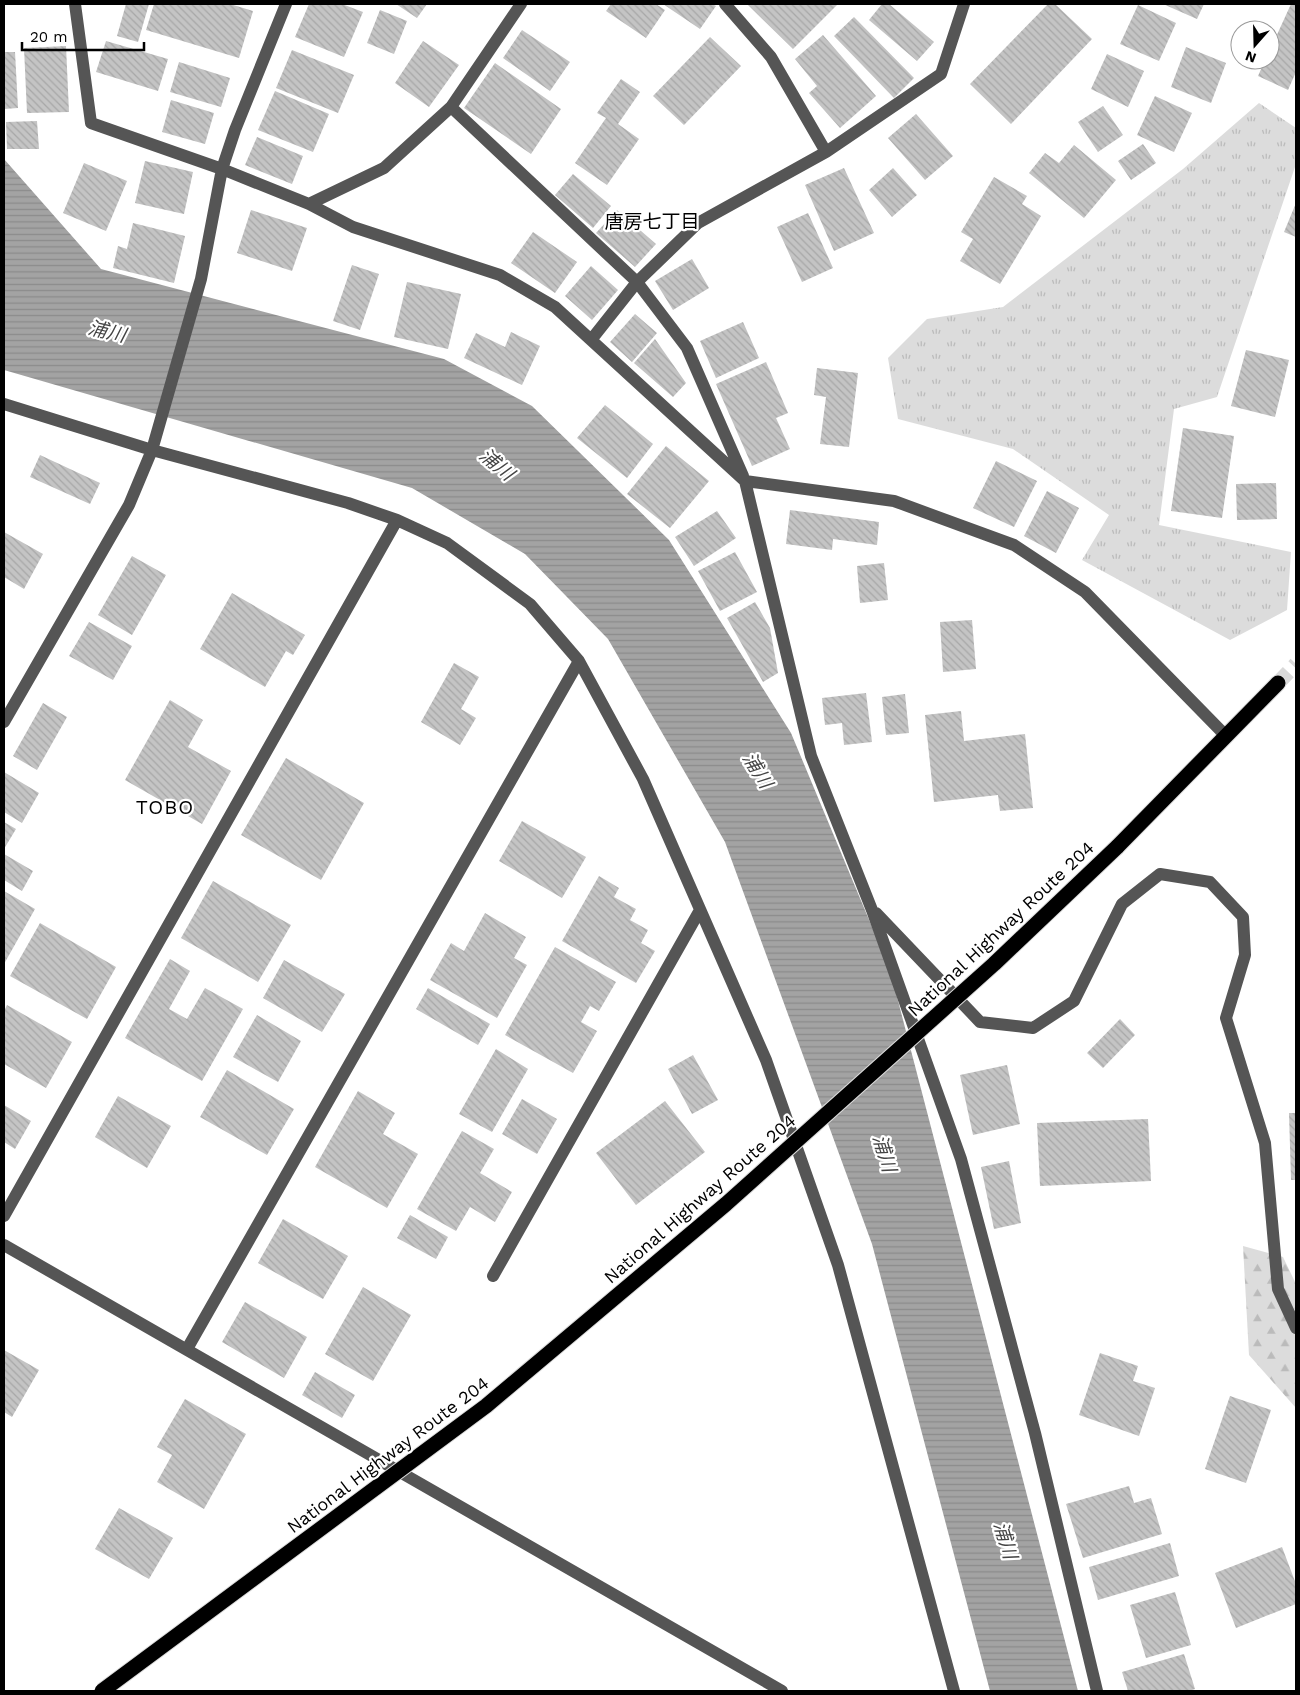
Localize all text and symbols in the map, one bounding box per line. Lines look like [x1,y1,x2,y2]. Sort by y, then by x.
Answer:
scale bar [22,20,145,52]
north arrow [1230,20,1280,70]
text: 20 m [30,28,68,46]
text: N [1243,48,1258,67]
district label: 唐房七丁目 [604,210,700,233]
water label: 浦川 [86,316,130,347]
water label: 浦川 [475,443,520,487]
water label: 浦川 [738,748,778,794]
district label: TOBO [136,795,194,819]
street label: National Highway Route 204 [903,837,1098,1020]
street label: National Highway Route 204 [600,1110,800,1288]
water label: 浦川 [868,1132,902,1177]
street label: National Highway Route 204 [283,1372,493,1537]
water label: 浦川 [989,1519,1023,1564]

